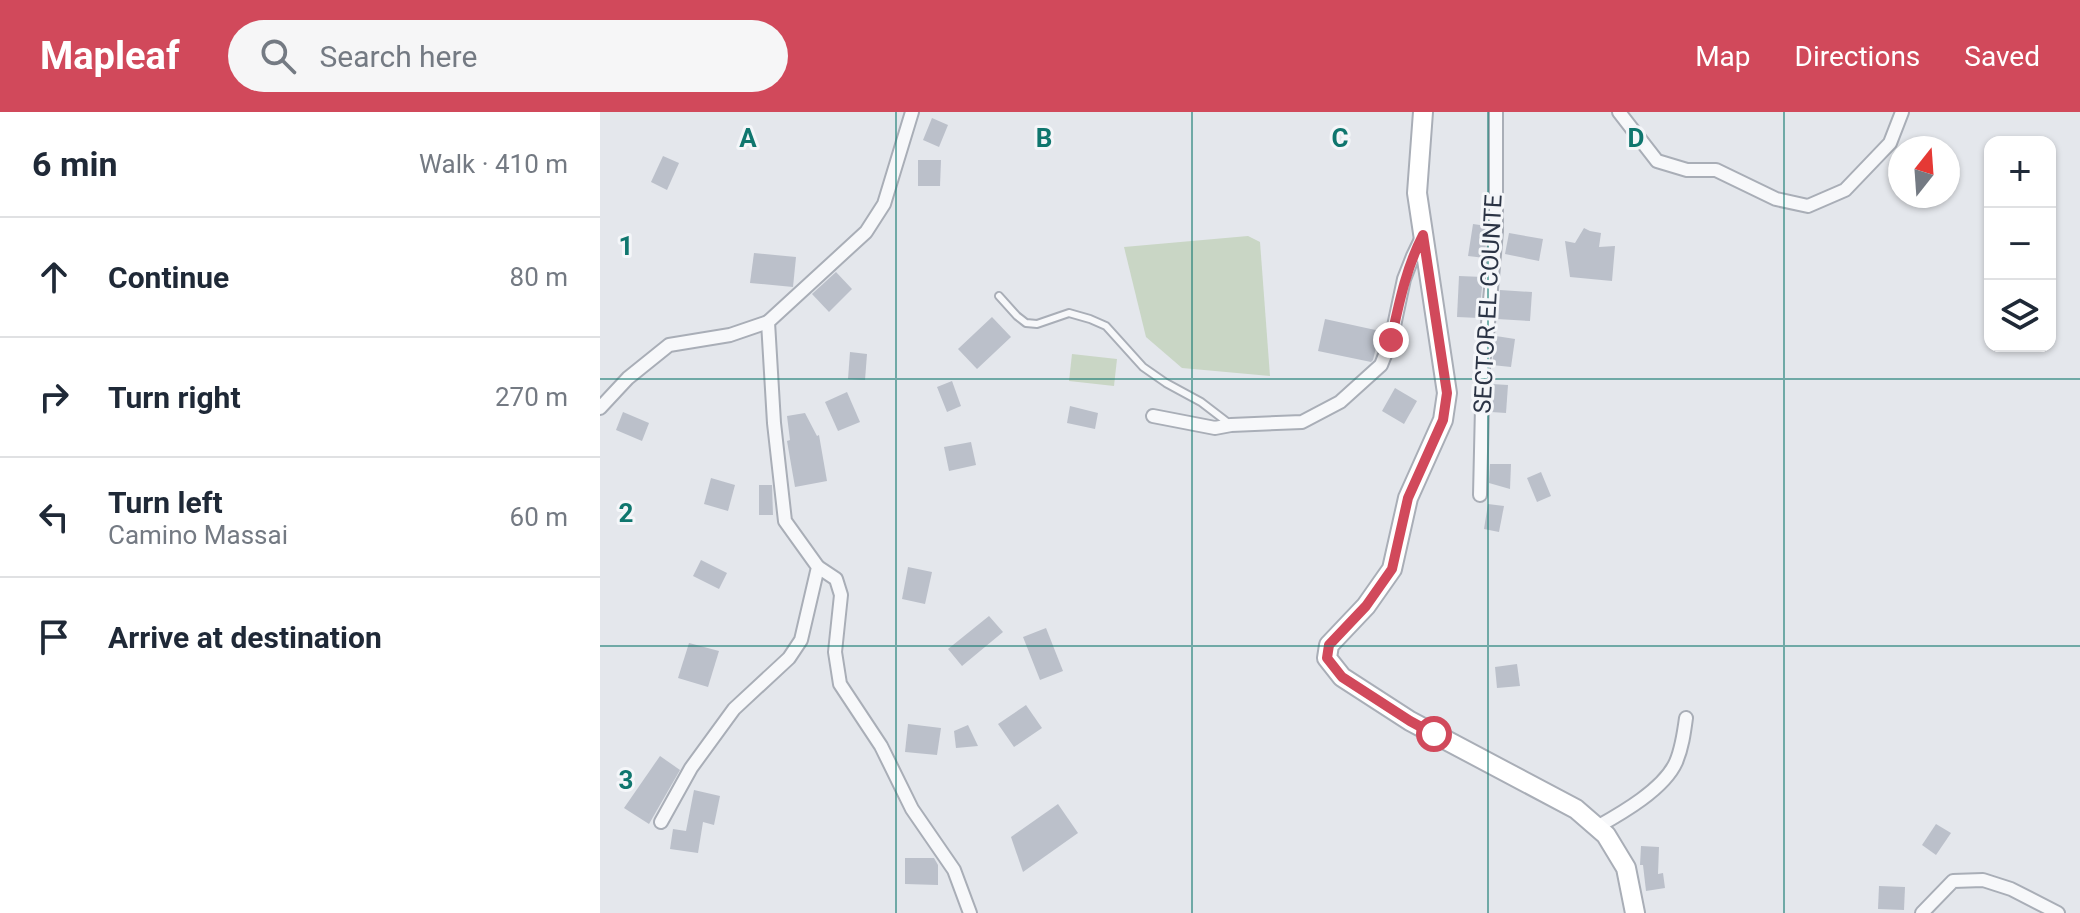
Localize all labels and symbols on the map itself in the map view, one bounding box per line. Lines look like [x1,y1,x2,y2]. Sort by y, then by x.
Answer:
text: A [739,123,757,153]
text: B [1036,123,1052,153]
text: C [1331,123,1349,153]
text: D [1628,123,1644,153]
north arrow [1888,136,1960,208]
street label: SECTOR EL COUNTE [1468,194,1508,414]
text: 1 [619,231,633,261]
route end [1373,322,1409,358]
text: 2 [619,498,633,528]
route start [1416,716,1452,752]
text: 3 [619,765,633,795]

